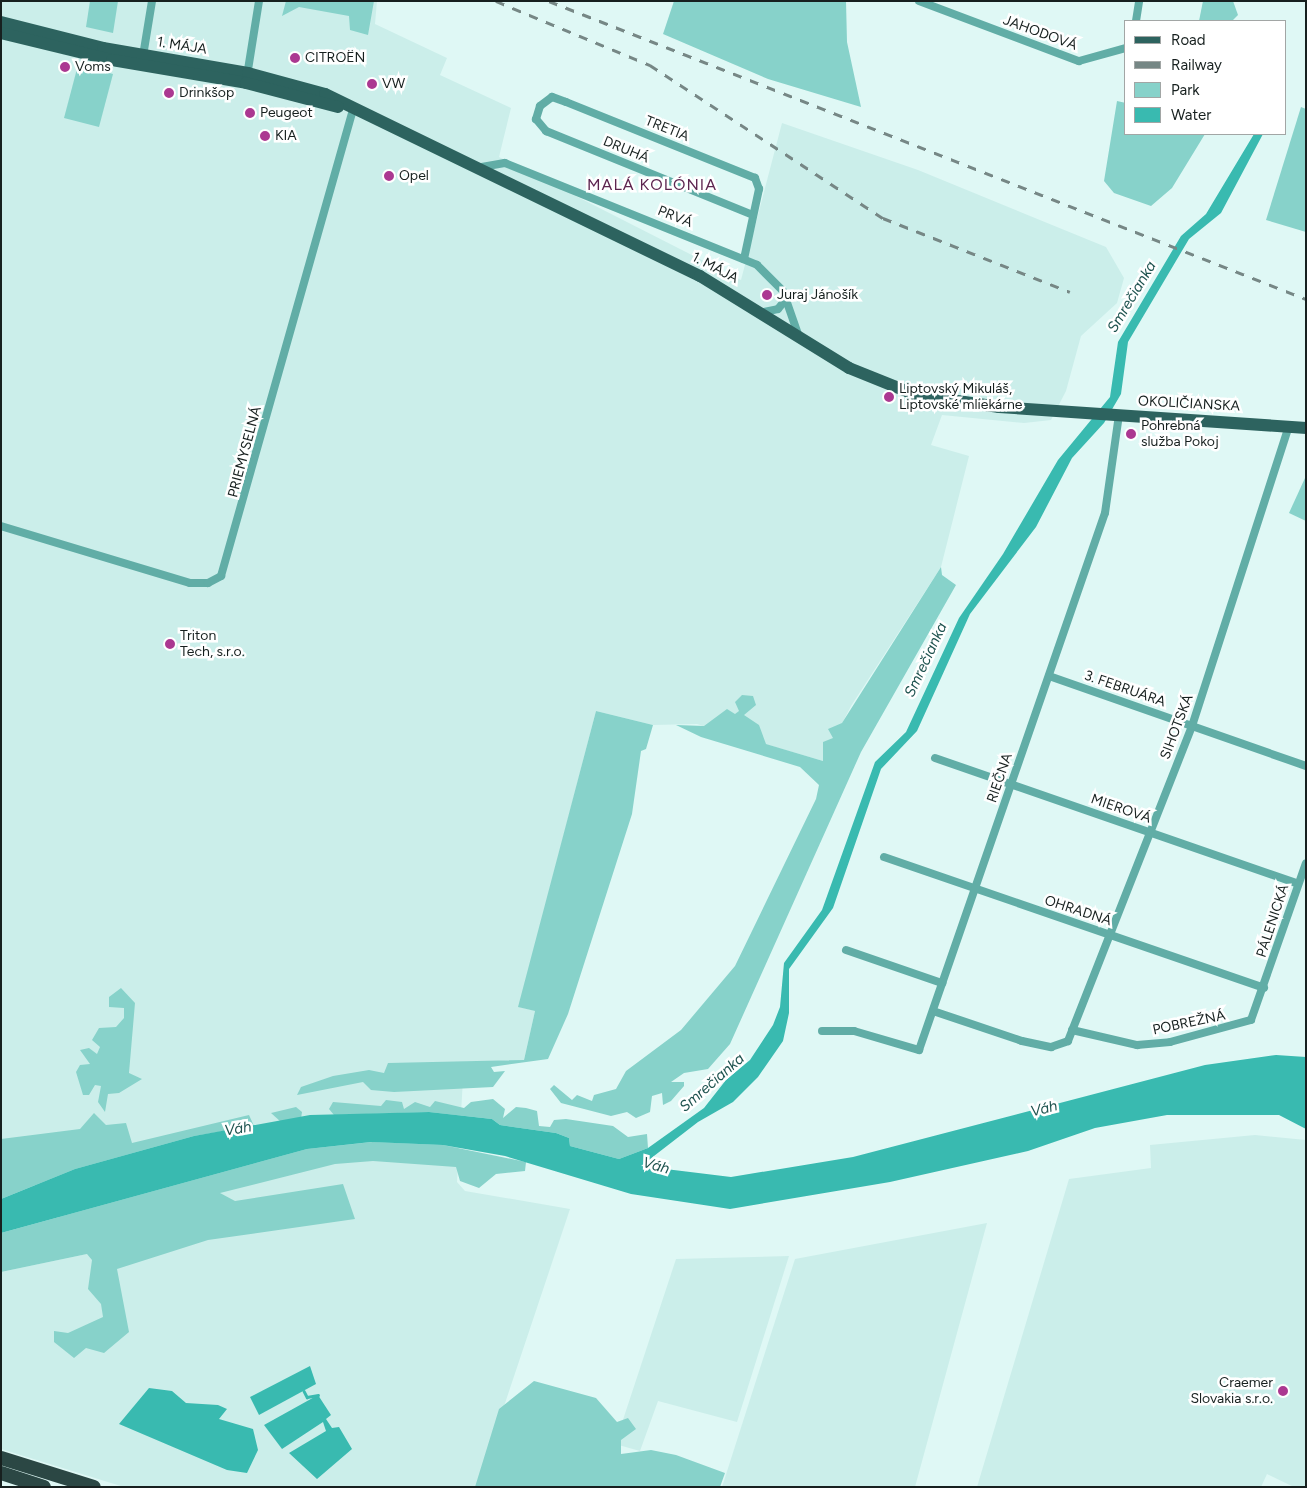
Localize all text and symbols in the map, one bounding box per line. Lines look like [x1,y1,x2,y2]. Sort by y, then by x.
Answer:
street label: JAHODOVÁ [1001,12,1079,54]
legend [1124,20,1287,135]
text: Road [1171,31,1206,49]
street label: 1. MÁJA [156,34,208,58]
place label: CITROËN [305,50,365,66]
marker: CITROËN [289,52,301,64]
text: Railway [1171,56,1222,74]
place label: Voms [75,59,111,75]
marker: Voms [59,61,71,73]
place label: VW [382,76,405,92]
marker: VW [366,78,378,90]
text: Park [1171,81,1200,99]
place label: Drinkšop [179,85,234,101]
marker: Drinkšop [163,87,175,99]
place label: Peugeot [260,105,313,121]
text: Water [1171,106,1211,124]
marker: Peugeot [244,107,256,119]
street label: TRETIA [643,113,691,145]
place label: KIA [275,128,297,144]
marker: KIA [259,130,271,142]
street label: DRUHÁ [600,133,652,167]
place label: Opel [399,168,429,184]
marker: Opel [383,170,395,182]
district label: MALÁ KOLÓNIA [586,175,718,195]
street label: PRVÁ [655,202,695,232]
street label: 1. MÁJA [689,249,741,287]
water label: Smrečianka [1104,258,1160,336]
place label: Juraj Jánošík [777,287,858,303]
marker: Juraj Jánošík [761,289,773,301]
place label: Liptovský Mikuláš, Liptovské mliekárne [899,381,1022,414]
marker: Liptovský Mikuláš, Liptovské mliekárne [883,391,895,403]
street label: OKOLIČIANSKA [1138,393,1240,415]
street label: PRIEMYSELNÁ [225,405,265,499]
place label: Pohrebná služba Pokoj [1141,418,1219,451]
marker: Pohrebná služba Pokoj [1125,428,1137,440]
water label: Smrečianka [901,620,951,700]
place label: Triton Tech, s.r.o. [180,628,245,660]
marker: Triton Tech, s.r.o. [164,638,176,650]
street label: 3. FEBRUÁRA [1082,667,1168,711]
street label: SIHOTSKÁ [1157,692,1197,762]
street label: RIEČNA [984,751,1016,805]
street label: MIEROVÁ [1089,791,1153,827]
street label: PÁLENICKÁ [1253,882,1293,960]
street label: OHRADNÁ [1042,892,1114,930]
street label: POBREŽNÁ [1151,1007,1227,1039]
water label: Smrečianka [676,1050,748,1116]
water label: Váh [1029,1097,1059,1121]
water label: Váh [223,1118,253,1140]
water label: Váh [641,1154,671,1178]
place label: Craemer Slovakia s.r.o. [1190,1375,1273,1408]
marker: Craemer Slovakia s.r.o. [1277,1385,1289,1397]

